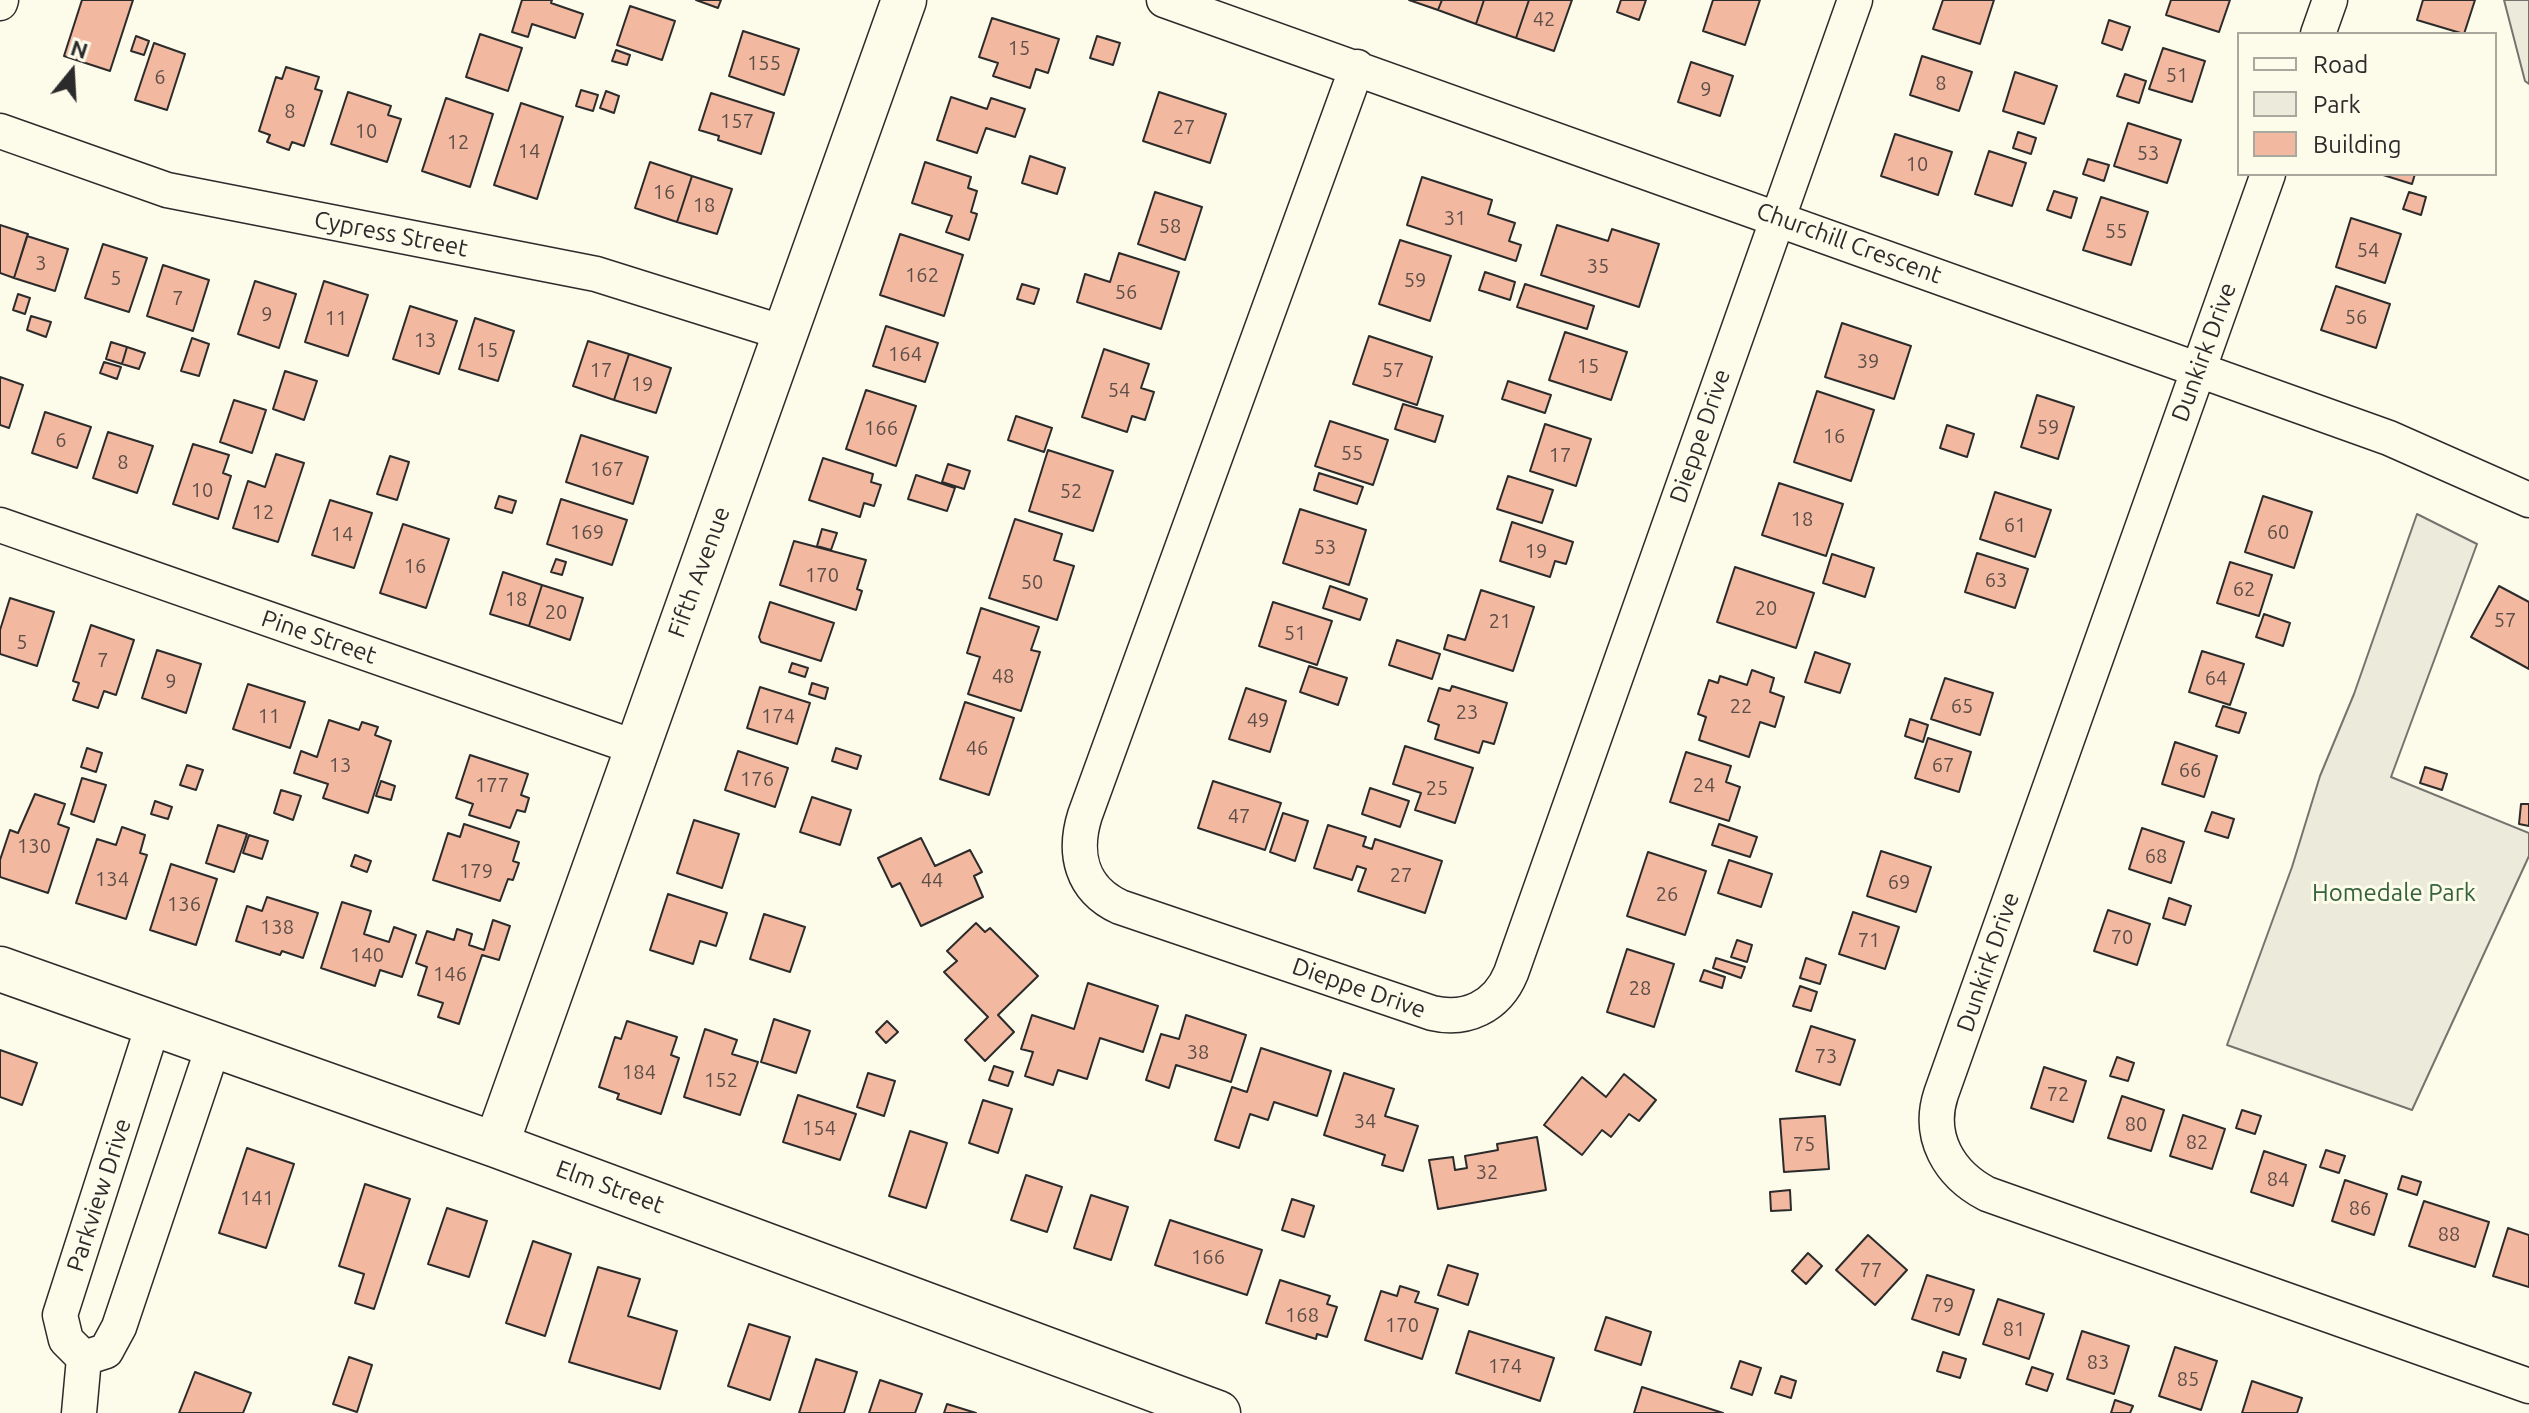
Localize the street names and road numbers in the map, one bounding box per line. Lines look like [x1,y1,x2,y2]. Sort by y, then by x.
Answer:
street label: Churchill Crescent [1753,196,1945,290]
street label: Cypress Street [312,205,470,263]
street label: Dunkirk Drive [2166,279,2242,425]
street label: Dieppe Drive [1664,365,1736,507]
street label: Fifth Avenue [662,503,736,641]
street label: Pine Street [258,604,380,670]
street label: Dunkirk Drive [1951,888,2025,1036]
street label: Dieppe Drive [1288,952,1430,1024]
street label: Parkview Drive [61,1115,137,1275]
street label: Elm Street [552,1154,668,1220]

